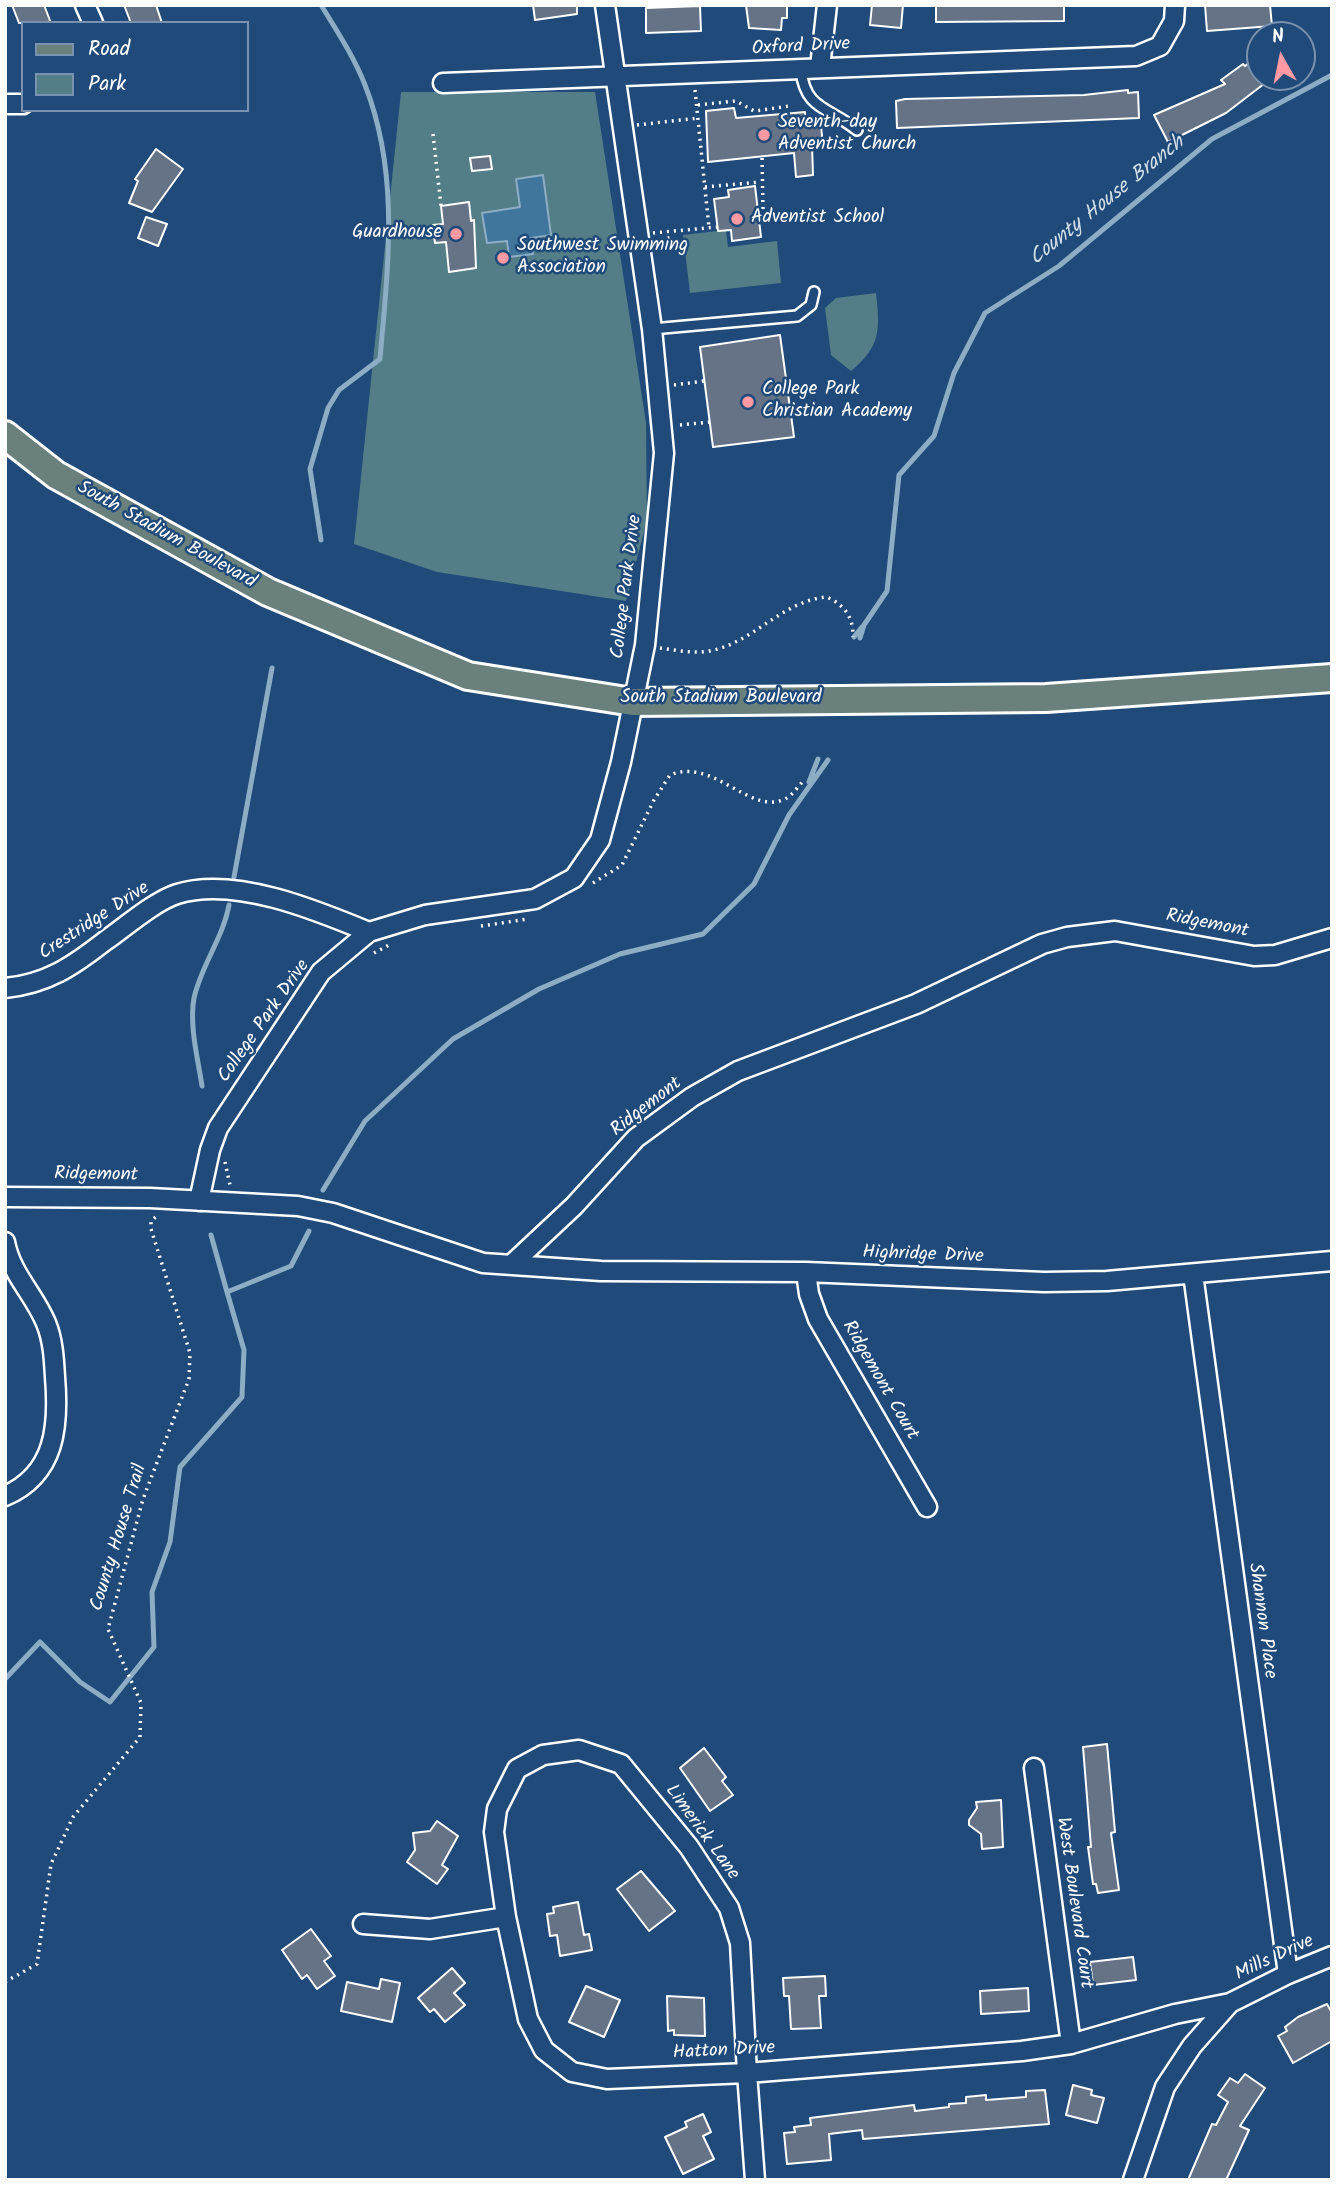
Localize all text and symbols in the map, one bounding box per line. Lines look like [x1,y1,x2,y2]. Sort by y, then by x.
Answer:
legend [21,21,248,112]
north arrow [1246,21,1316,91]
text: N [1270,21,1286,53]
text: Road [88,33,130,66]
street label: Oxford Drive [751,34,851,62]
text: Park [88,68,126,101]
place label: Seventh-day Adventist Church [778,113,916,157]
marker: Seventh-day Adventist Church [756,127,772,143]
water label: County House Branch [1025,132,1191,272]
place label: Adventist School [751,208,884,230]
marker: Adventist School [729,211,745,227]
place label: Guardhouse [352,223,442,245]
marker: Guardhouse [448,226,464,242]
place label: Southwest Swimming Association [517,236,688,280]
marker: Southwest Swimming Association [495,250,511,266]
place label: College Park Christian Academy [762,380,912,424]
marker: College Park Christian Academy [740,394,756,410]
street label: South Stadium Boulevard [73,477,259,595]
street label: College Park Drive [608,514,648,660]
street label: South Stadium Boulevard [621,688,821,710]
street label: Crestridge Drive [36,878,154,966]
street label: Ridgemont [1164,906,1250,944]
street label: College Park Drive [214,956,316,1088]
street label: Ridgemont [607,1073,687,1143]
street label: Ridgemont [54,1164,138,1188]
street label: Highridge Drive [862,1242,984,1270]
street label: Ridgemont Court [836,1317,922,1445]
street label: County House Trail [87,1462,153,1614]
street label: Shannon Place [1242,1562,1280,1680]
street label: Limerick Lane [659,1781,743,1885]
street label: West Boulevard Court [1050,1816,1096,1990]
street label: Mills Drive [1232,1931,1318,1987]
street label: Hatton Drive [672,2038,776,2066]

